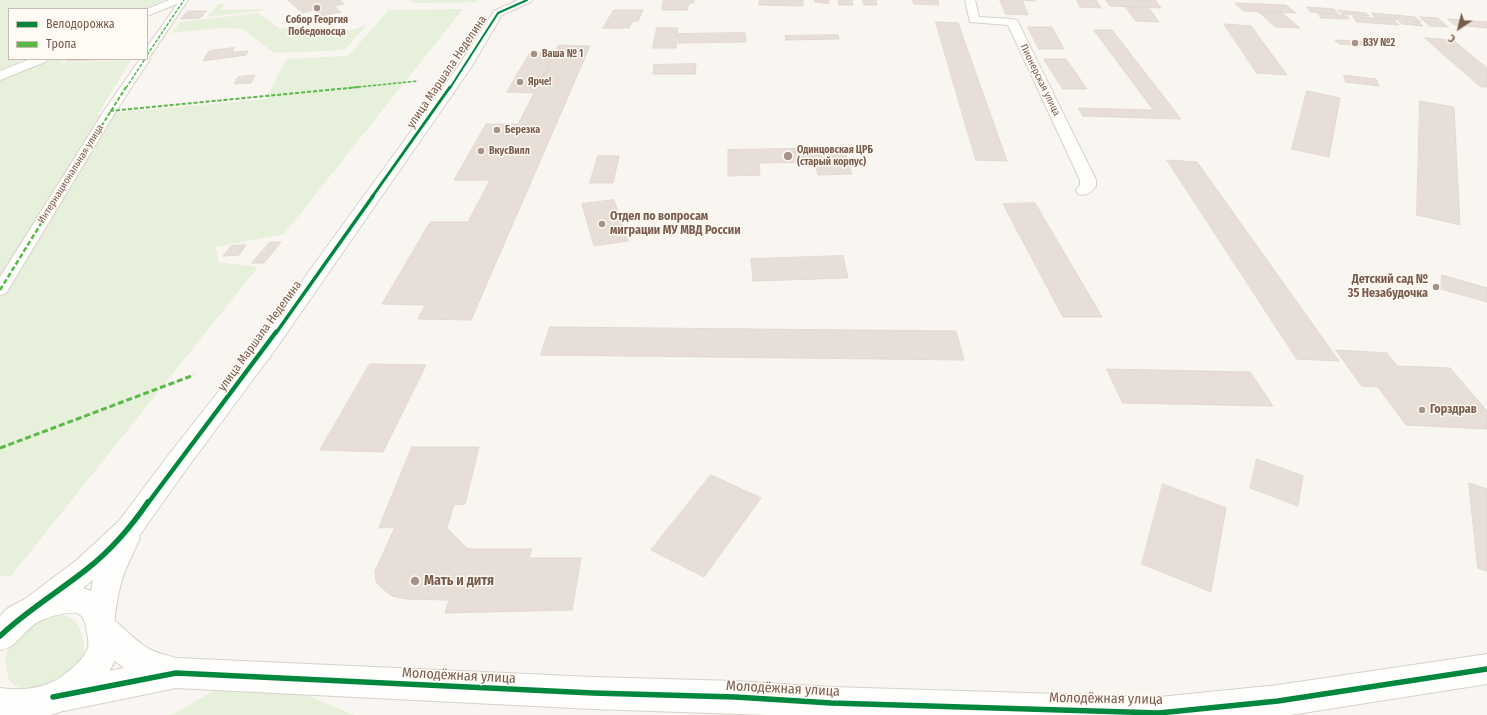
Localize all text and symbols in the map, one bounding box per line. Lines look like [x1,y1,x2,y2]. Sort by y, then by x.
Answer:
marker: Собор Георгия Победоносца [312,3,322,13]
legend [8,8,148,60]
north arrow [1439,8,1479,48]
street label: улица Маршала Неделина [404,13,490,131]
place label: Собор Георгия Победоносца [286,14,348,38]
text: Велодорожка [46,17,115,31]
text: С [1446,31,1458,45]
text: Тропа [46,37,77,51]
place label: ВЗУ №2 [1363,37,1395,49]
marker: ВЗУ №2 [1350,38,1360,48]
street label: Пионерская улица [1017,42,1063,118]
place label: Ваша № 1 [542,48,583,60]
marker: Ваша № 1 [529,49,539,59]
place label: Ярче! [528,76,551,88]
marker: Ярче! [515,77,525,87]
street label: Интернациональная улица [36,122,106,226]
place label: Березка [505,124,540,136]
marker: Березка [492,125,502,135]
place label: Одинцовская ЦРБ (старый корпус) [797,144,873,168]
place label: ВкусВилл [489,145,530,157]
marker: ВкусВилл [476,146,486,156]
marker: Одинцовская ЦРБ (старый корпус) [782,150,794,162]
place label: Отдел по вопросам миграции МУ МВД России [610,210,741,238]
marker: Отдел по вопросам миграции МУ МВД России [597,219,607,229]
place label: Детский сад № 35 Незабудочка [1348,273,1428,301]
street label: улица Маршала Неделина [215,278,305,394]
marker: Детский сад № 35 Незабудочка [1431,282,1441,292]
place label: Горздрав [1430,403,1477,417]
marker: Горздрав [1417,405,1427,415]
place label: Мать и дитя [424,573,494,589]
marker: Мать и дитя [409,575,421,587]
street label: Молодёжная улица [402,665,516,687]
street label: Молодёжная улица [726,678,840,700]
street label: Молодёжная улица [1049,690,1163,708]

